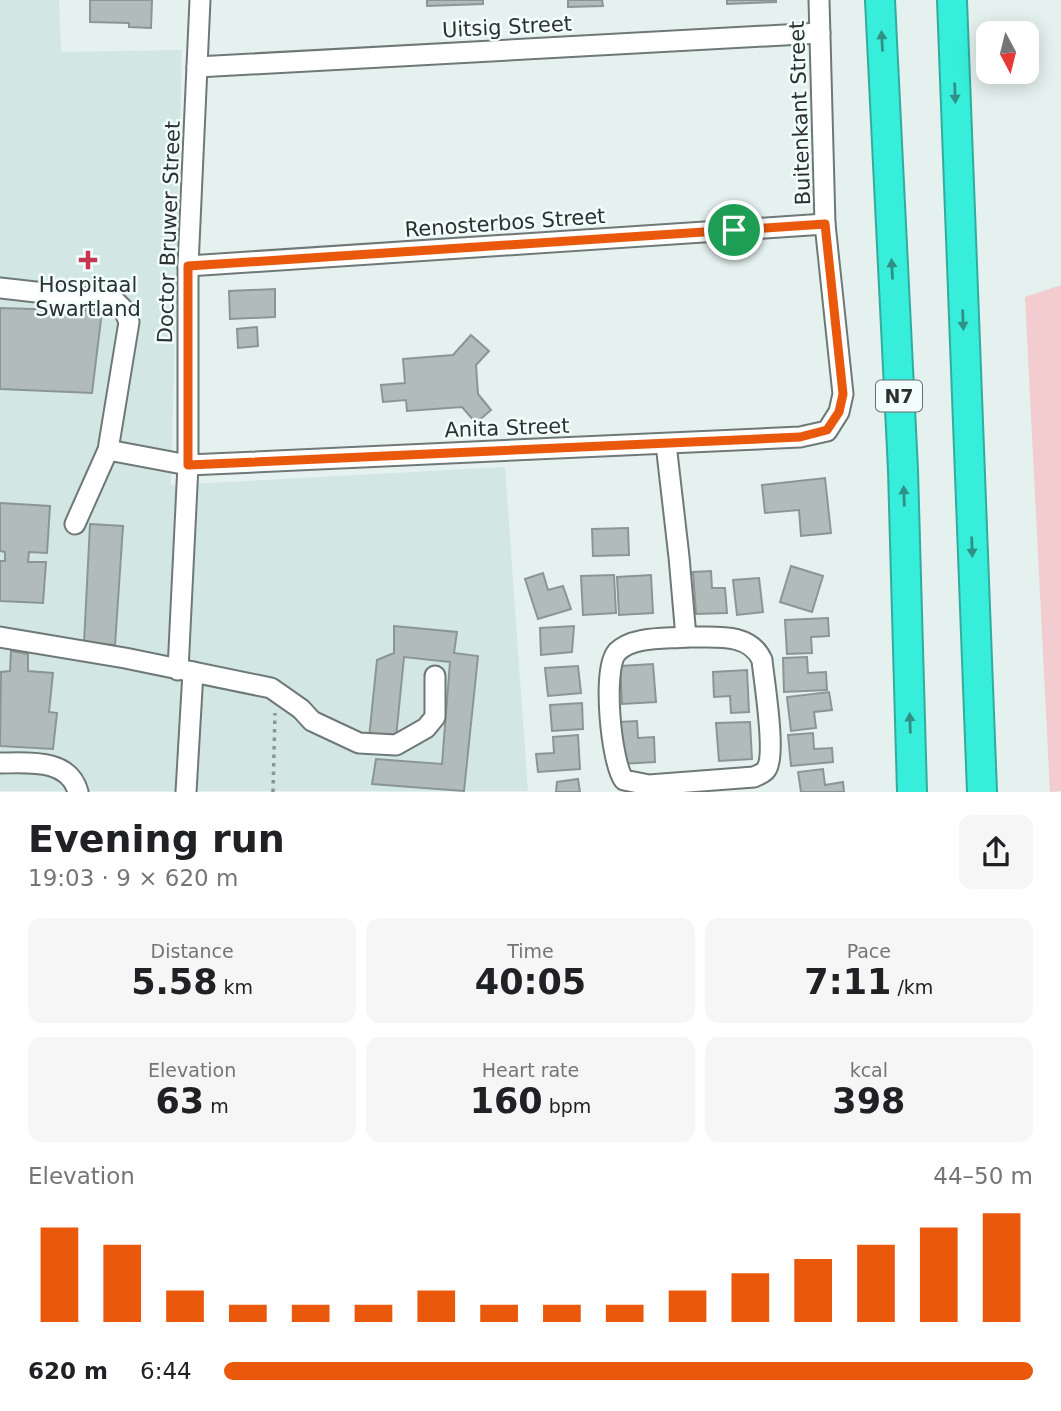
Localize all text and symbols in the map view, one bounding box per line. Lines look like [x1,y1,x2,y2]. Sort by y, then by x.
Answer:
street label: Uitsig Street [441,12,573,42]
street label: Buitenkant Street [785,20,815,206]
north arrow [976,21,1040,84]
map controls [976,21,1039,84]
one-way arrow [876,30,887,52]
one-way arrow [949,82,960,104]
street label: Doctor Bruwer Street [153,120,185,344]
pin [704,200,764,260]
street label: Renosterbos Street [404,204,606,242]
icon: arrive [715,211,753,249]
marker: Hospitaal Swartland [78,250,98,270]
one-way arrow [887,257,898,279]
place label: Hospitaal Swartland [35,273,141,321]
one-way arrow [957,309,968,331]
road number: N7 [876,380,922,412]
street label: Anita Street [444,414,570,442]
one-way arrow [898,485,909,507]
one-way arrow [966,537,977,559]
one-way arrow [904,712,916,734]
button: share [959,815,1033,889]
text: Evening run [28,817,285,861]
text: 19:03 · 9 × 620 m [28,865,238,891]
text: Distance [151,940,234,962]
text: Time [507,940,554,962]
text: Pace [847,940,891,962]
text: 5.58 [131,962,218,1002]
text: 40:05 [475,962,586,1002]
text: 7:11 [804,962,891,1002]
text: km [218,976,253,998]
text: /km [891,976,933,998]
text: Elevation [148,1059,236,1081]
text: Heart rate [482,1059,579,1081]
text: kcal [850,1059,888,1081]
text: 63 [156,1081,204,1121]
text: 160 [470,1081,543,1121]
text: 398 [832,1081,905,1121]
text: m [204,1095,229,1117]
text: bpm [543,1095,591,1117]
text: Elevation [28,1163,135,1189]
text: 44–50 m [933,1163,1033,1189]
text: 620 m [28,1358,108,1384]
text: 6:44 [140,1358,192,1384]

